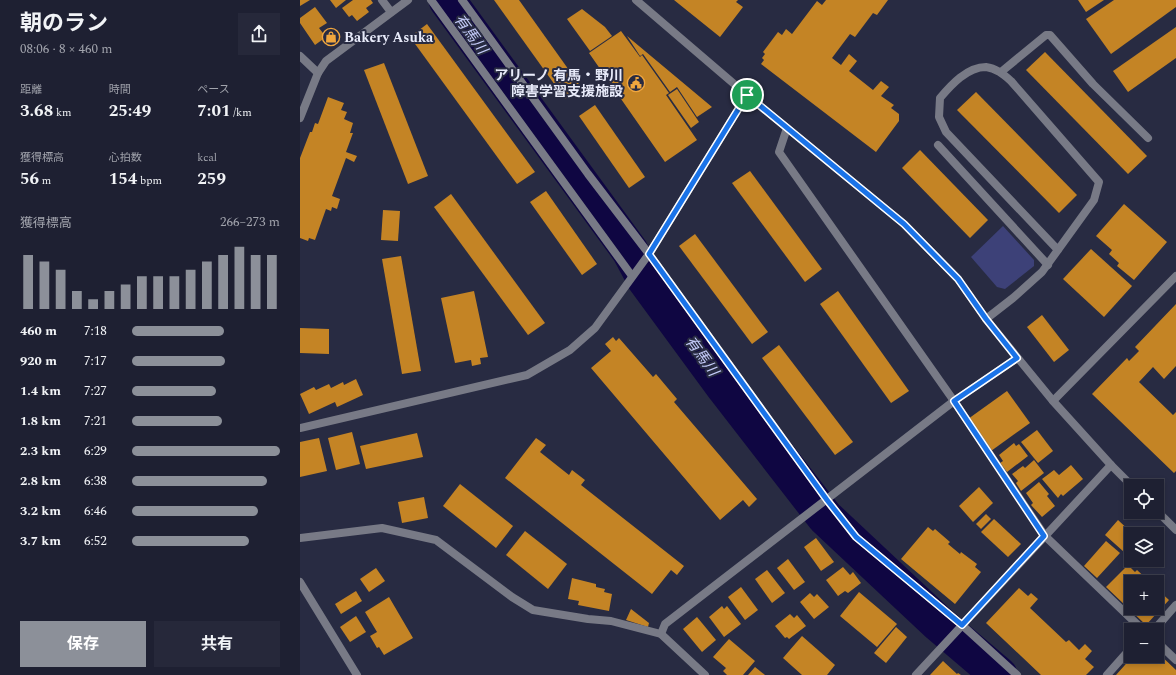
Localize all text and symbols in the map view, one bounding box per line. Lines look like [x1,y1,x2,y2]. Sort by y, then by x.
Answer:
text: 朝のラン [20,7,108,40]
water label: 有馬川 [448,9,494,61]
button: share [238,13,280,55]
shop icon: Bakery Asuka [321,27,341,47]
place label: Bakery Asuka [344,27,434,48]
text: 08:06 · 8 × 460 m [20,39,112,59]
place label: アリーノ 有馬・野川 障害学習支援施設 [494,65,623,102]
public building icon: アリーノ 有馬・野川 障害学習支援施設 [626,73,646,93]
pin [730,78,764,112]
text: 距離 [20,81,42,98]
text: 時間 [109,81,131,98]
text: ペース [197,81,230,98]
icon: arrive [736,84,758,106]
text: 3.68 [20,98,53,124]
text: 25:49 [109,98,151,124]
text: 7:01 [197,98,231,124]
text: km [53,104,72,121]
text: /km [231,104,252,121]
text: 獲得標高 [20,149,64,166]
text: 心拍数 [109,149,142,166]
text: kcal [197,149,217,166]
text: 56 [20,166,39,192]
text: 154 [109,166,137,192]
text: 259 [197,166,226,192]
text: m [39,172,51,189]
text: bpm [137,172,162,189]
text: 266–273 m [220,212,280,232]
text: 獲得標高 [20,213,72,233]
text: 460 m [20,321,57,341]
text: 7:18 [84,321,107,341]
water label: 有馬川 [679,331,725,383]
text: 920 m [20,351,57,371]
text: 7:17 [84,351,107,371]
text: 1.4 km [20,381,61,401]
text: 7:27 [84,381,107,401]
text: 1.8 km [20,411,61,431]
text: 7:21 [84,411,107,431]
text: 2.3 km [20,441,61,461]
text: 6:29 [84,441,107,461]
text: 2.8 km [20,471,61,491]
text: 6:38 [84,471,107,491]
map controls [1124,479,1164,663]
button: locate [1124,479,1164,519]
text: 3.2 km [20,501,61,521]
text: 6:46 [84,501,107,521]
button: layers [1124,527,1164,567]
text: 3.7 km [20,531,61,551]
text: 6:52 [84,531,107,551]
button: + [1124,575,1164,615]
button: 保存 [20,621,146,667]
button: 共有 [154,621,280,667]
button: − [1124,623,1164,663]

